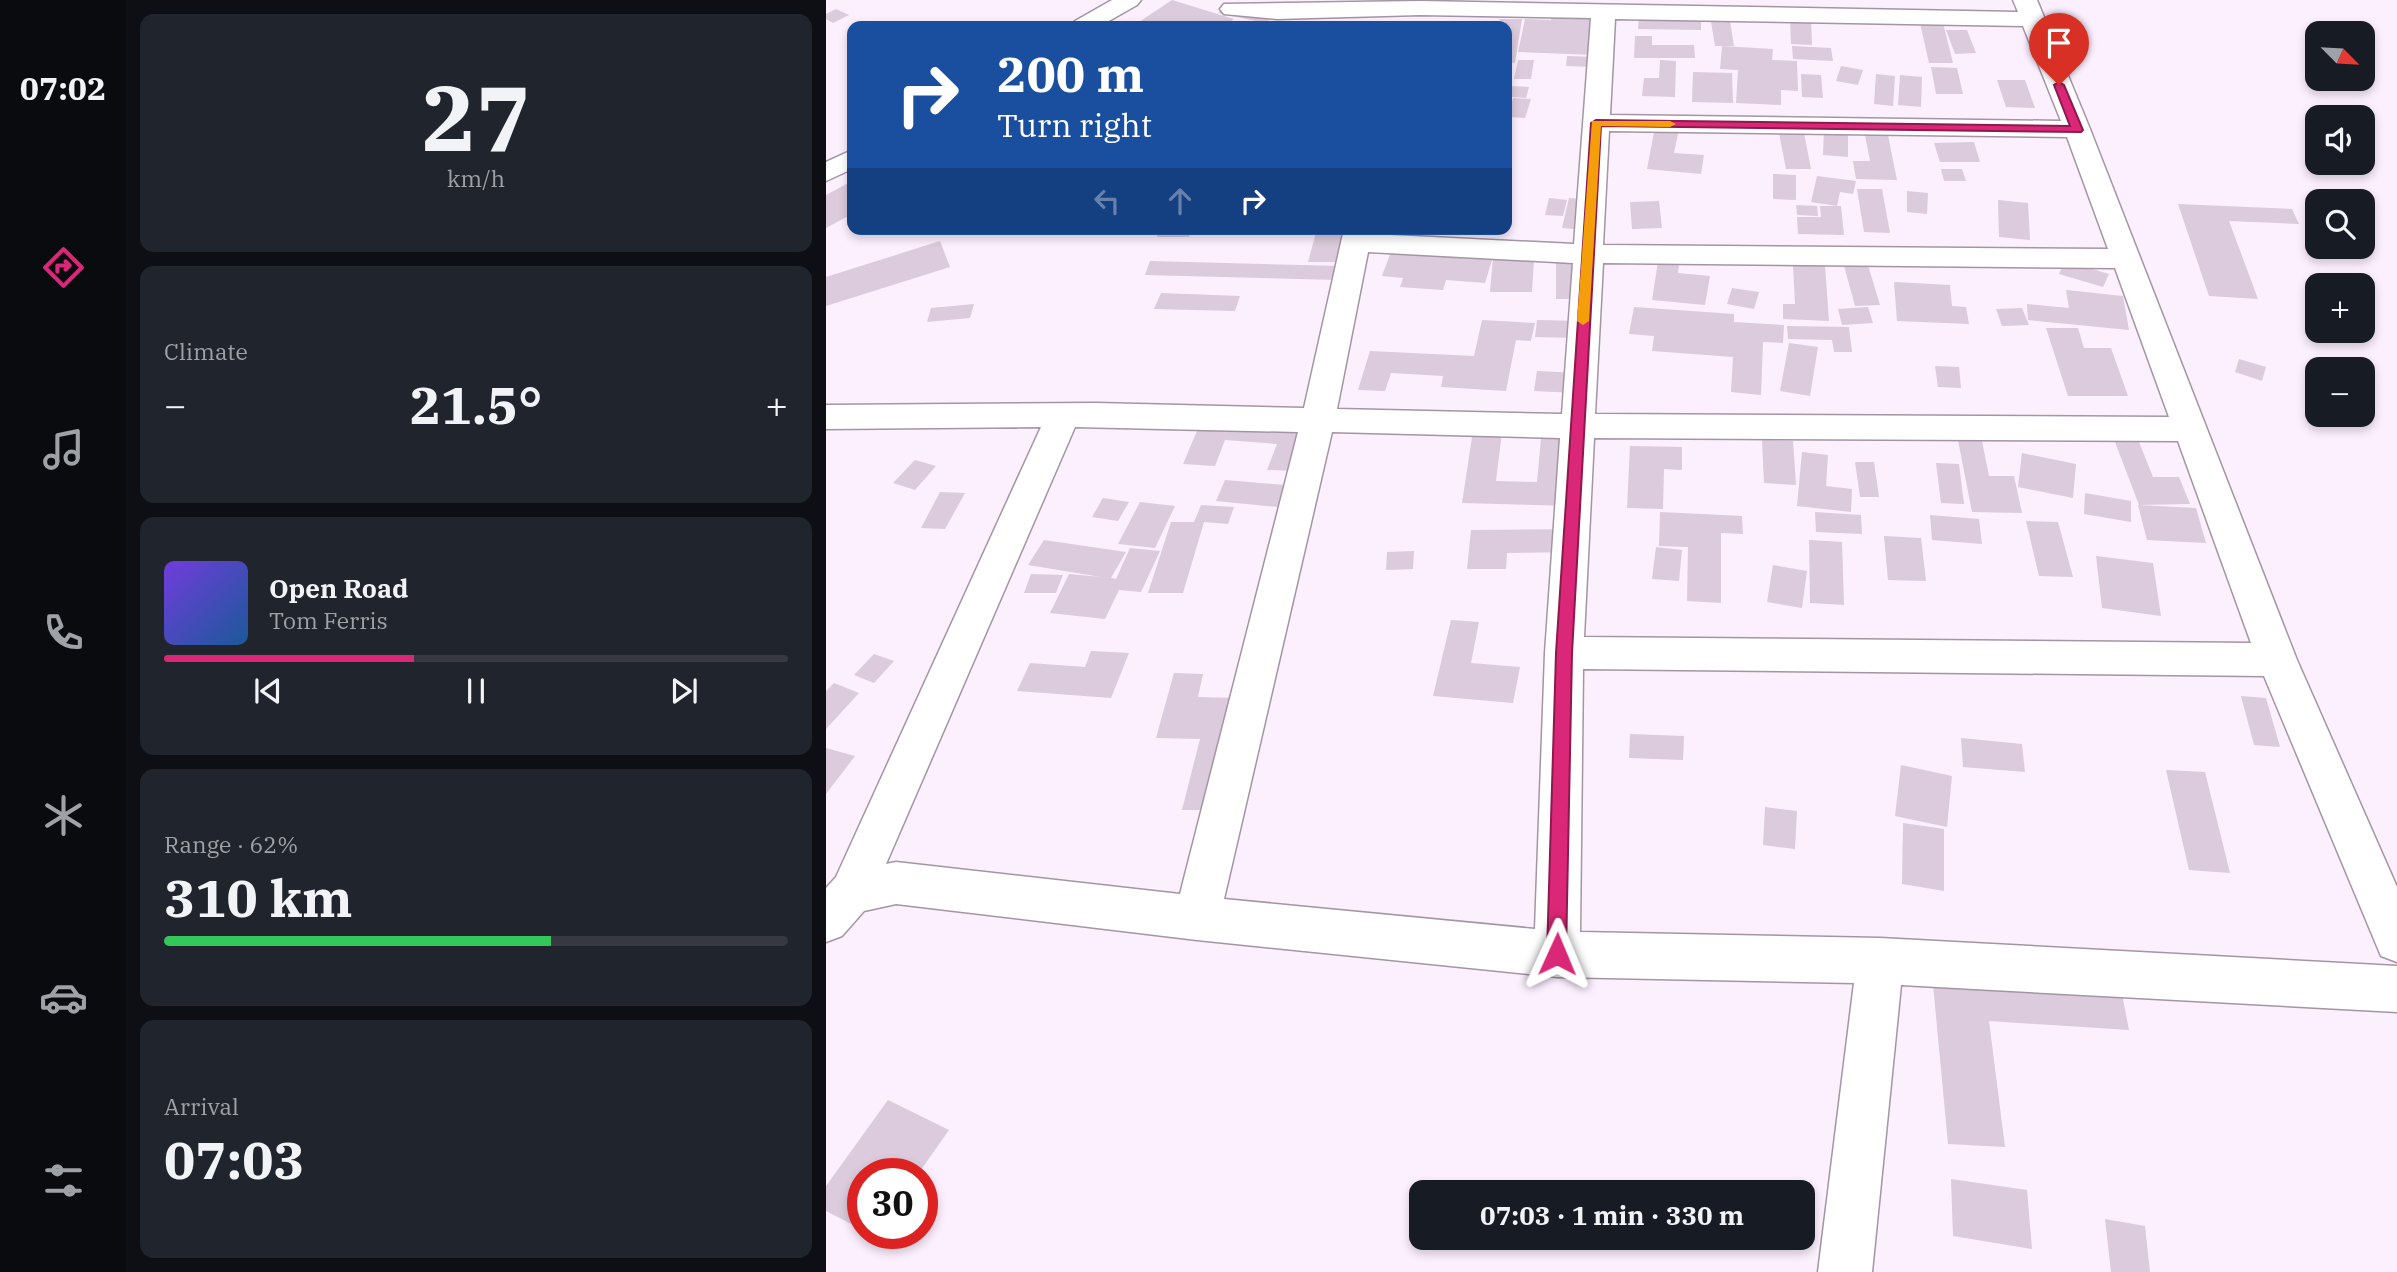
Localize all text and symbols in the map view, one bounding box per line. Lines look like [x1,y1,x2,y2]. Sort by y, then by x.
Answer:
pin [2029,13,2089,85]
north arrow [2305,21,2375,91]
map controls [2305,21,2375,427]
icon: arrive [2040,24,2078,62]
text: 200 m [997,42,1144,105]
icon: right [882,49,973,140]
text: 27 [421,58,531,176]
text: 07:02 [20,67,106,109]
text: Turn right [997,104,1152,146]
button: sound [2305,105,2375,175]
text: km/h [447,163,505,193]
icon: left [1088,182,1126,220]
icon: ahead [1161,182,1199,220]
icon: right [1234,182,1272,220]
button: search [2305,189,2375,259]
icon: directions [39,243,88,292]
button: + [2305,273,2375,343]
text: Climate [164,336,248,366]
button: − [2305,357,2375,427]
text: 21.5° [410,371,542,438]
text: − [164,380,187,429]
text: + [765,380,788,429]
icon: music [39,425,88,474]
text: Open Road [269,571,408,605]
text: Tom Ferris [269,605,388,635]
icon: phone [39,608,88,657]
icon: previous [249,672,287,710]
icon: pause [457,672,495,710]
icon: next [665,672,703,710]
icon: climate [39,791,88,840]
text: Range · 62% [164,829,298,859]
text: 310 km [164,864,353,931]
position arrow [1520,917,1594,991]
icon: car [39,973,88,1022]
text: Arrival [164,1091,239,1121]
text: 07:03 [164,1126,305,1193]
icon: filters [39,1156,88,1205]
speed limit sign: 30 [847,1158,938,1249]
text: 07:03 · 1 min · 330 m [1480,1198,1744,1232]

